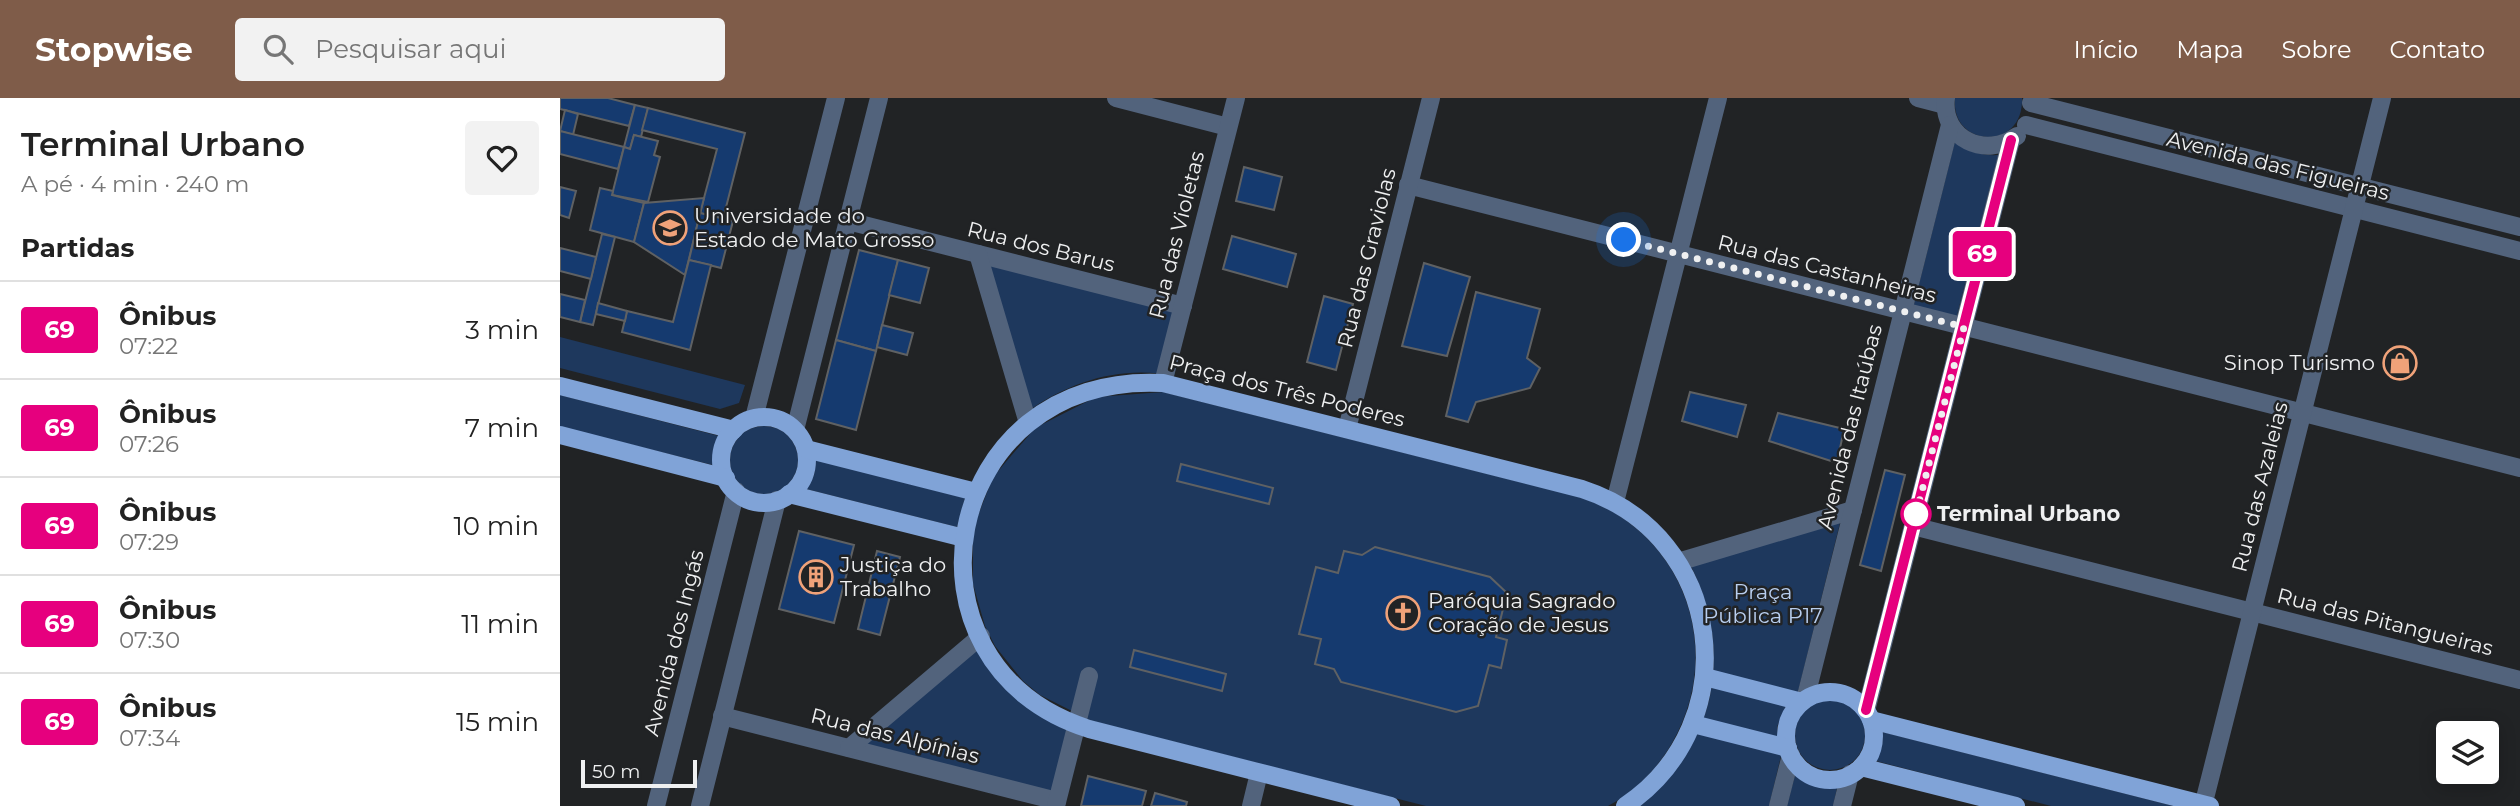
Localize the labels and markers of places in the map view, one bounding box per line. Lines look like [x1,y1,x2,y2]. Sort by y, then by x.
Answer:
place label: Universidade do Estado de Mato Grosso [694,203,934,252]
school or university icon: Universidade do Estado de Mato Grosso [651,209,689,247]
shop icon: Sinop Turismo [2381,344,2419,382]
place label: Sinop Turismo [2224,350,2375,375]
marker: Terminal Urbano [1901,499,1931,529]
place label: Terminal Urbano [1937,501,2121,526]
place label: Justiça do Trabalho [839,552,946,601]
building icon: Justiça do Trabalho [797,558,835,596]
place label: Paróquia Sagrado Coração de Jesus [1428,588,1615,637]
church icon: Paróquia Sagrado Coração de Jesus [1384,594,1422,632]

